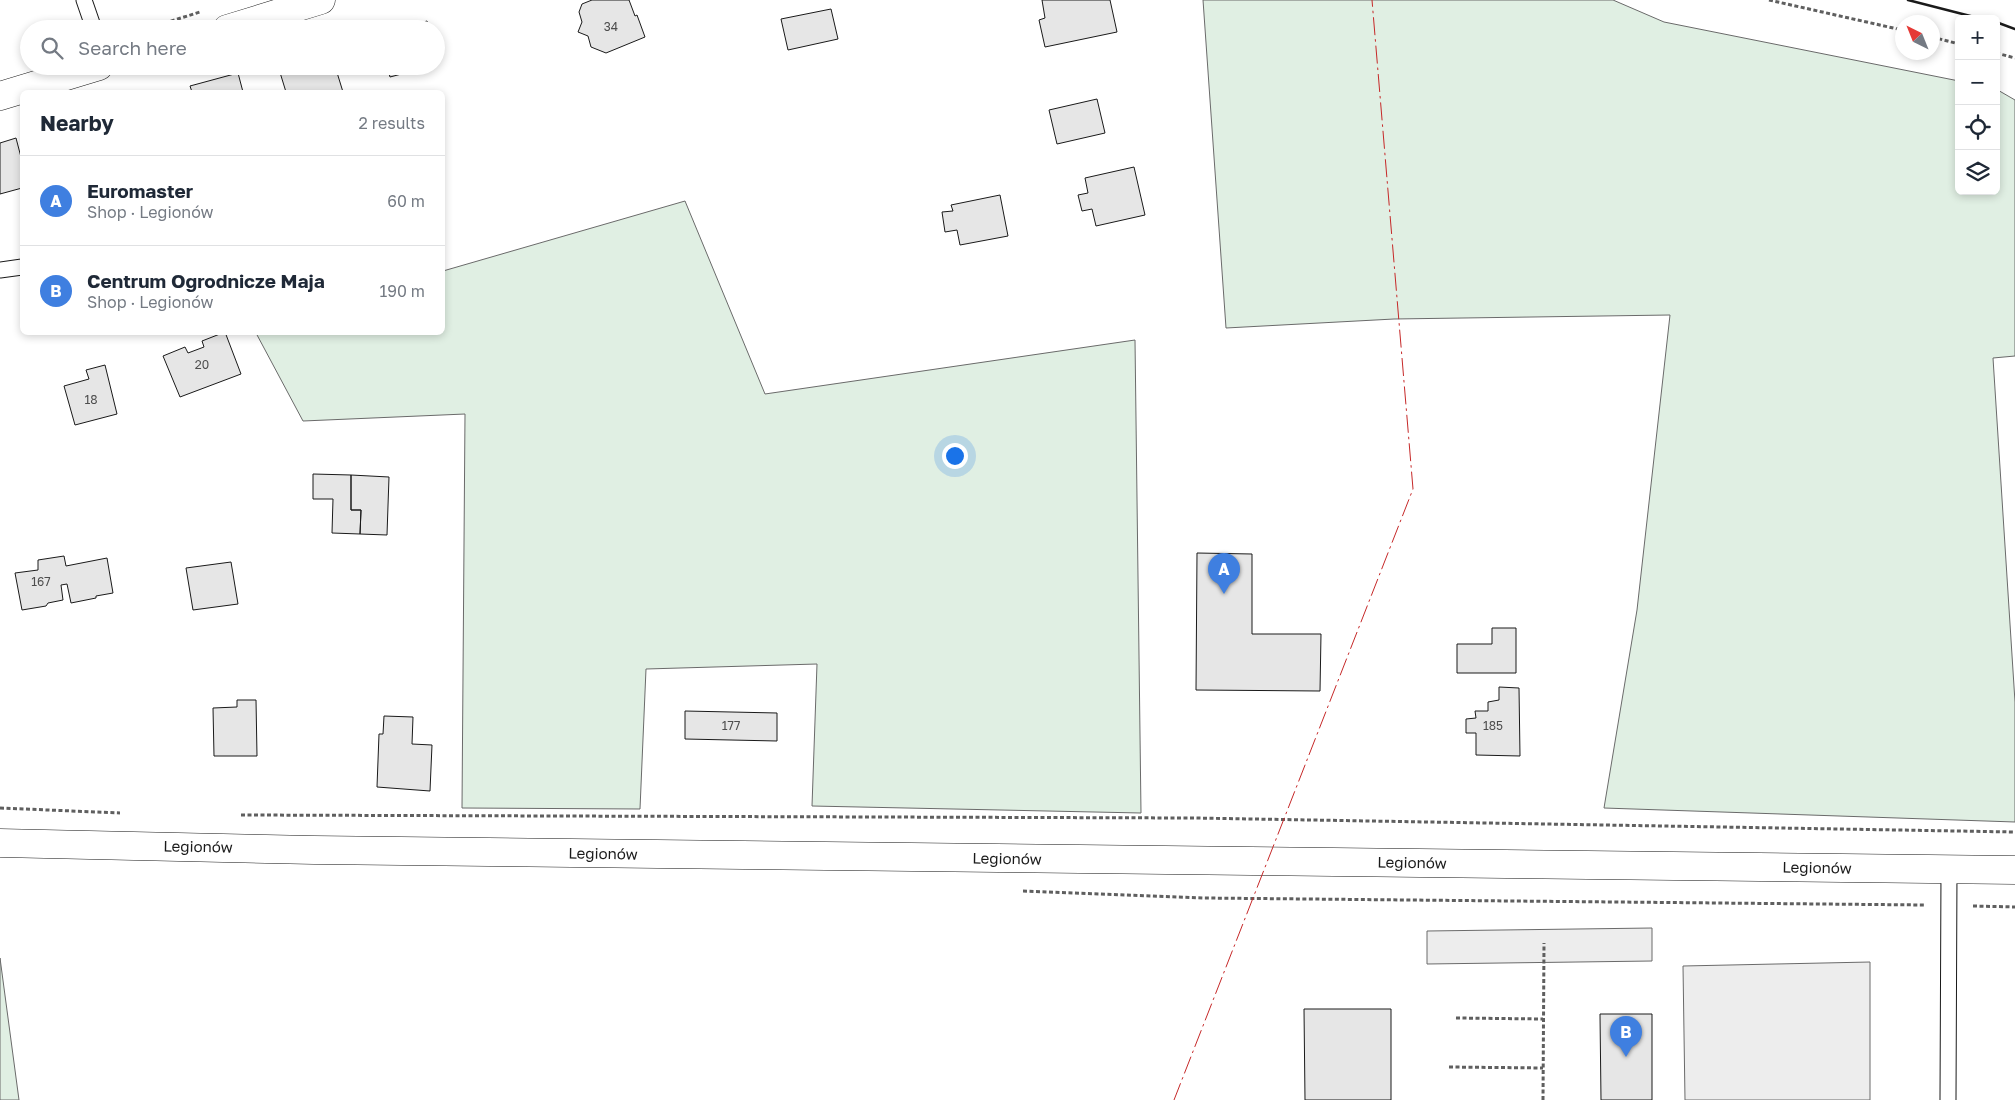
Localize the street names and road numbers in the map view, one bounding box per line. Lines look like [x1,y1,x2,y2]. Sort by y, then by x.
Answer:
street label: Legionów [163,836,233,856]
street label: Legionów [568,843,638,863]
street label: Legionów [972,848,1042,868]
street label: Legionów [1377,852,1447,872]
street label: Legionów [1782,857,1852,877]

